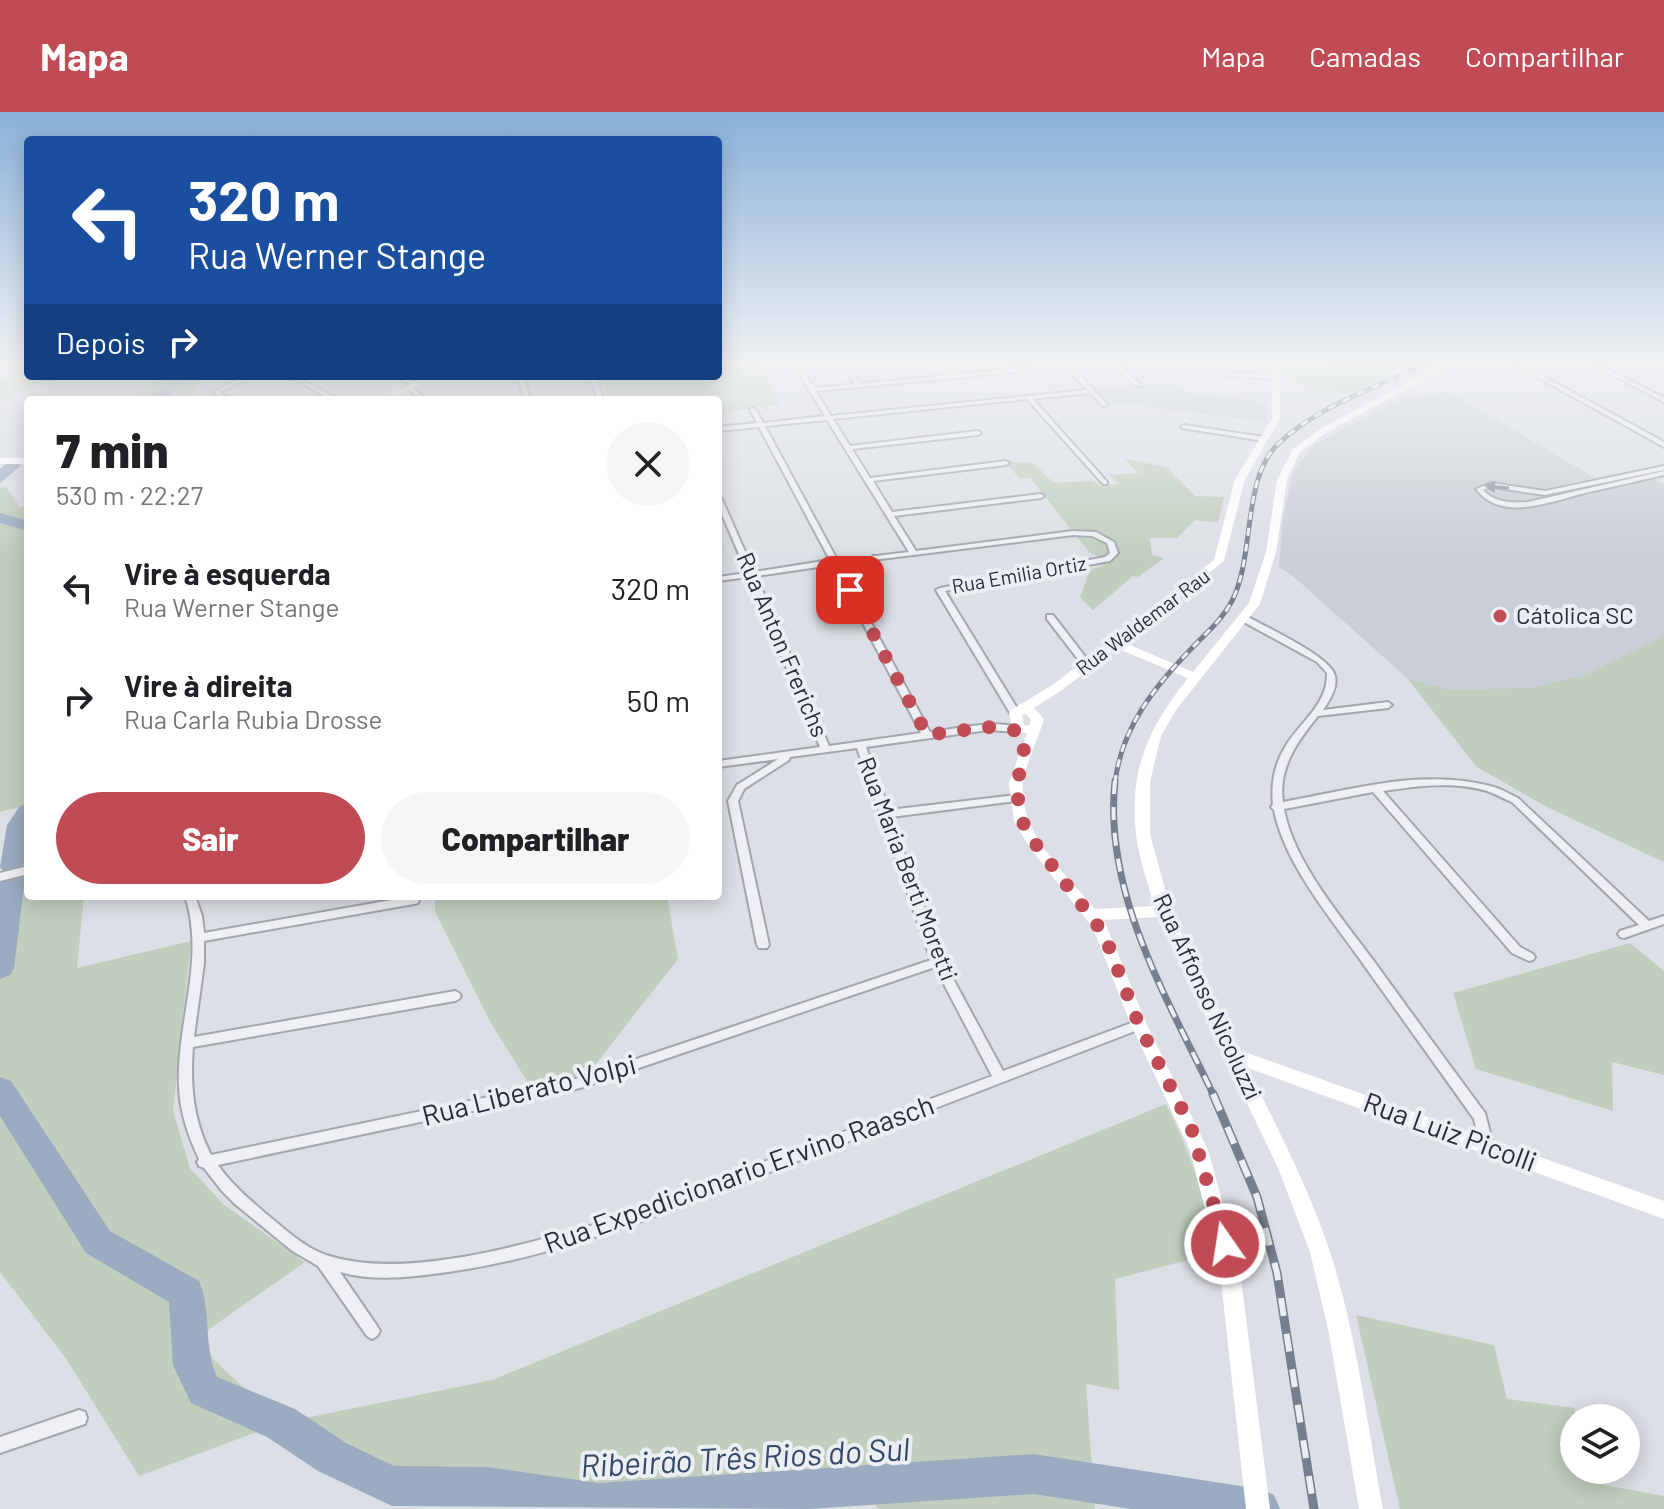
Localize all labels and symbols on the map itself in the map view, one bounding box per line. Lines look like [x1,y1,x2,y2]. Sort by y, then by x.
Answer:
one-way arrow [1485,480,1510,493]
street label: Rua Anton Frerichs [731,548,835,741]
street label: Rua Emilia Ortiz [950,550,1088,598]
pin [816,556,884,624]
street label: Rua Waldemar Rau [1071,563,1214,679]
place label: Cátolica SC [1516,600,1634,629]
marker: Cátolica SC [1491,607,1509,625]
street label: Rua Maria Berti Moretti [852,752,965,985]
street label: Rua Affonso Nicoluzzi [1148,889,1269,1104]
street label: Rua Liberato Volpi [418,1046,639,1132]
street label: Rua Luiz Picolli [1359,1084,1541,1178]
street label: Rua Expedicionario Ervino Raasch [539,1087,938,1260]
position arrow [1183,1202,1267,1286]
water label: Ribeirão Três Rios do Sul [579,1428,910,1484]

